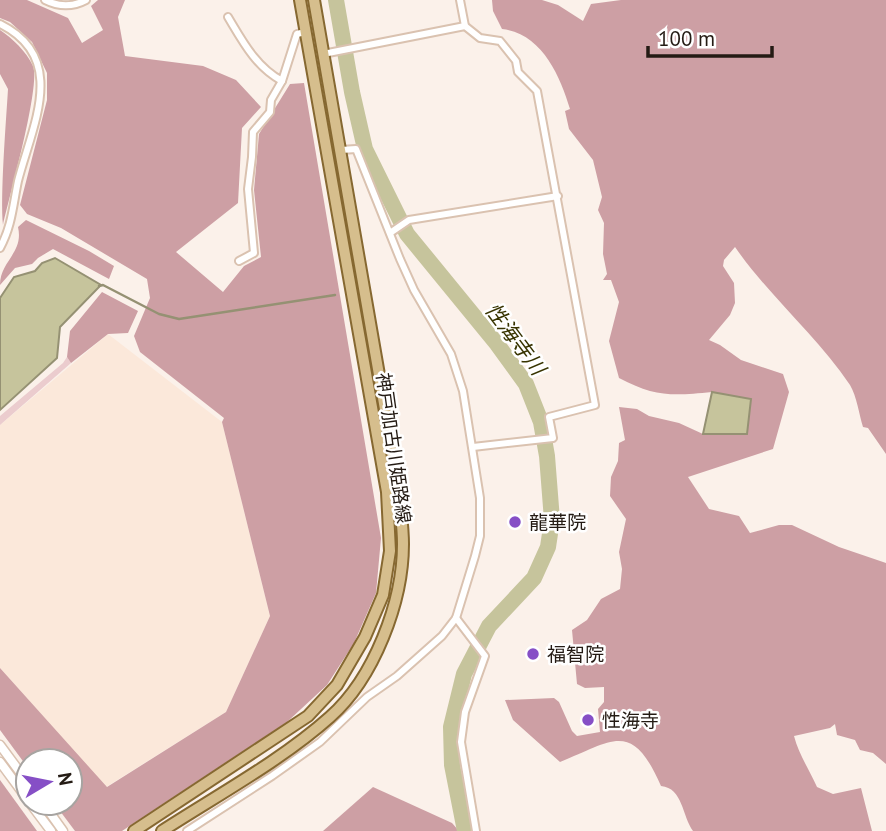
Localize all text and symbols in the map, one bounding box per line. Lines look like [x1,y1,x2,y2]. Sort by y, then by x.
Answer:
scale bar [648,14,772,58]
text: 100 m [658,25,715,52]
water label: 性海寺川 [479,297,553,382]
street label: 神戸加古川姫路線 [372,371,416,525]
place label: 龍華院 [529,510,586,534]
marker: 龍華院 [507,514,523,530]
place label: 福智院 [547,642,604,666]
marker: 福智院 [525,646,541,662]
place label: 性海寺 [602,708,659,732]
marker: 性海寺 [580,712,596,728]
north arrow [14,747,84,817]
text: N [53,771,79,787]

